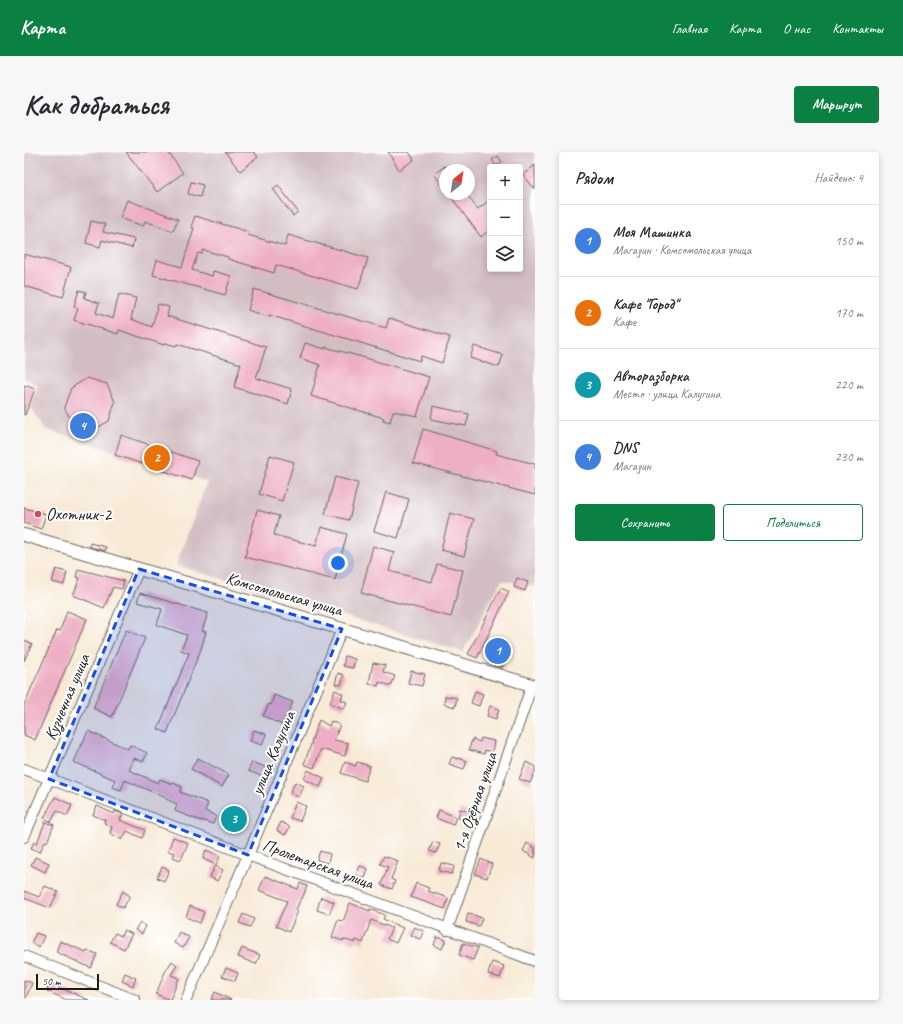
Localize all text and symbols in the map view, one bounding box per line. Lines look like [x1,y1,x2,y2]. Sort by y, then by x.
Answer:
text: Карта [20,16,65,40]
text: Главная [672,20,707,37]
text: Карта [729,20,761,37]
text: О нас [783,20,810,37]
text: Контакты [832,20,883,37]
button: Маршрут [794,86,879,123]
text: Как добраться [24,87,169,122]
north arrow [439,164,475,200]
map controls [487,164,523,272]
button: + [487,164,523,200]
text: Рядом [575,168,613,189]
text: Найдено: 4 [815,170,863,186]
button: − [487,200,523,236]
text: Моя Машинка [613,223,691,242]
text: 1 [585,233,591,249]
text: 150 m [835,233,863,249]
button: layers [487,236,523,272]
text: Магазин · Комсомольская улица [613,242,751,258]
text: Кафе "Город" [613,295,678,314]
text: 2 [585,305,591,321]
text: 170 m [835,305,863,321]
text: Кафе [613,314,636,330]
text: Авторазборка [613,367,689,386]
text: 3 [585,377,591,393]
text: 220 m [835,377,863,393]
text: Место · улица Калугина [613,386,720,402]
pin: 4 [70,411,96,441]
text: DNS [613,439,638,458]
pin: 2 [144,443,170,473]
text: 4 [585,449,591,465]
text: 230 m [835,449,863,465]
text: Магазин [613,458,651,474]
place label: Охотник-2 [46,504,113,525]
button: Сохранить [575,504,715,541]
button: Поделиться [723,504,863,541]
marker: Охотник-2 [33,509,43,519]
your location [328,553,348,573]
street label: Комсомольская улица [224,567,346,621]
pin: 1 [485,636,511,666]
street label: Кузнечная улица [39,649,96,744]
street label: улица Калугина [246,707,301,799]
street label: 1-я Озёрная улица [448,749,503,855]
pin: 3 [221,804,247,834]
street label: Пролетарская улица [260,834,377,894]
scale bar [36,972,99,991]
text: 50 m [42,974,61,988]

